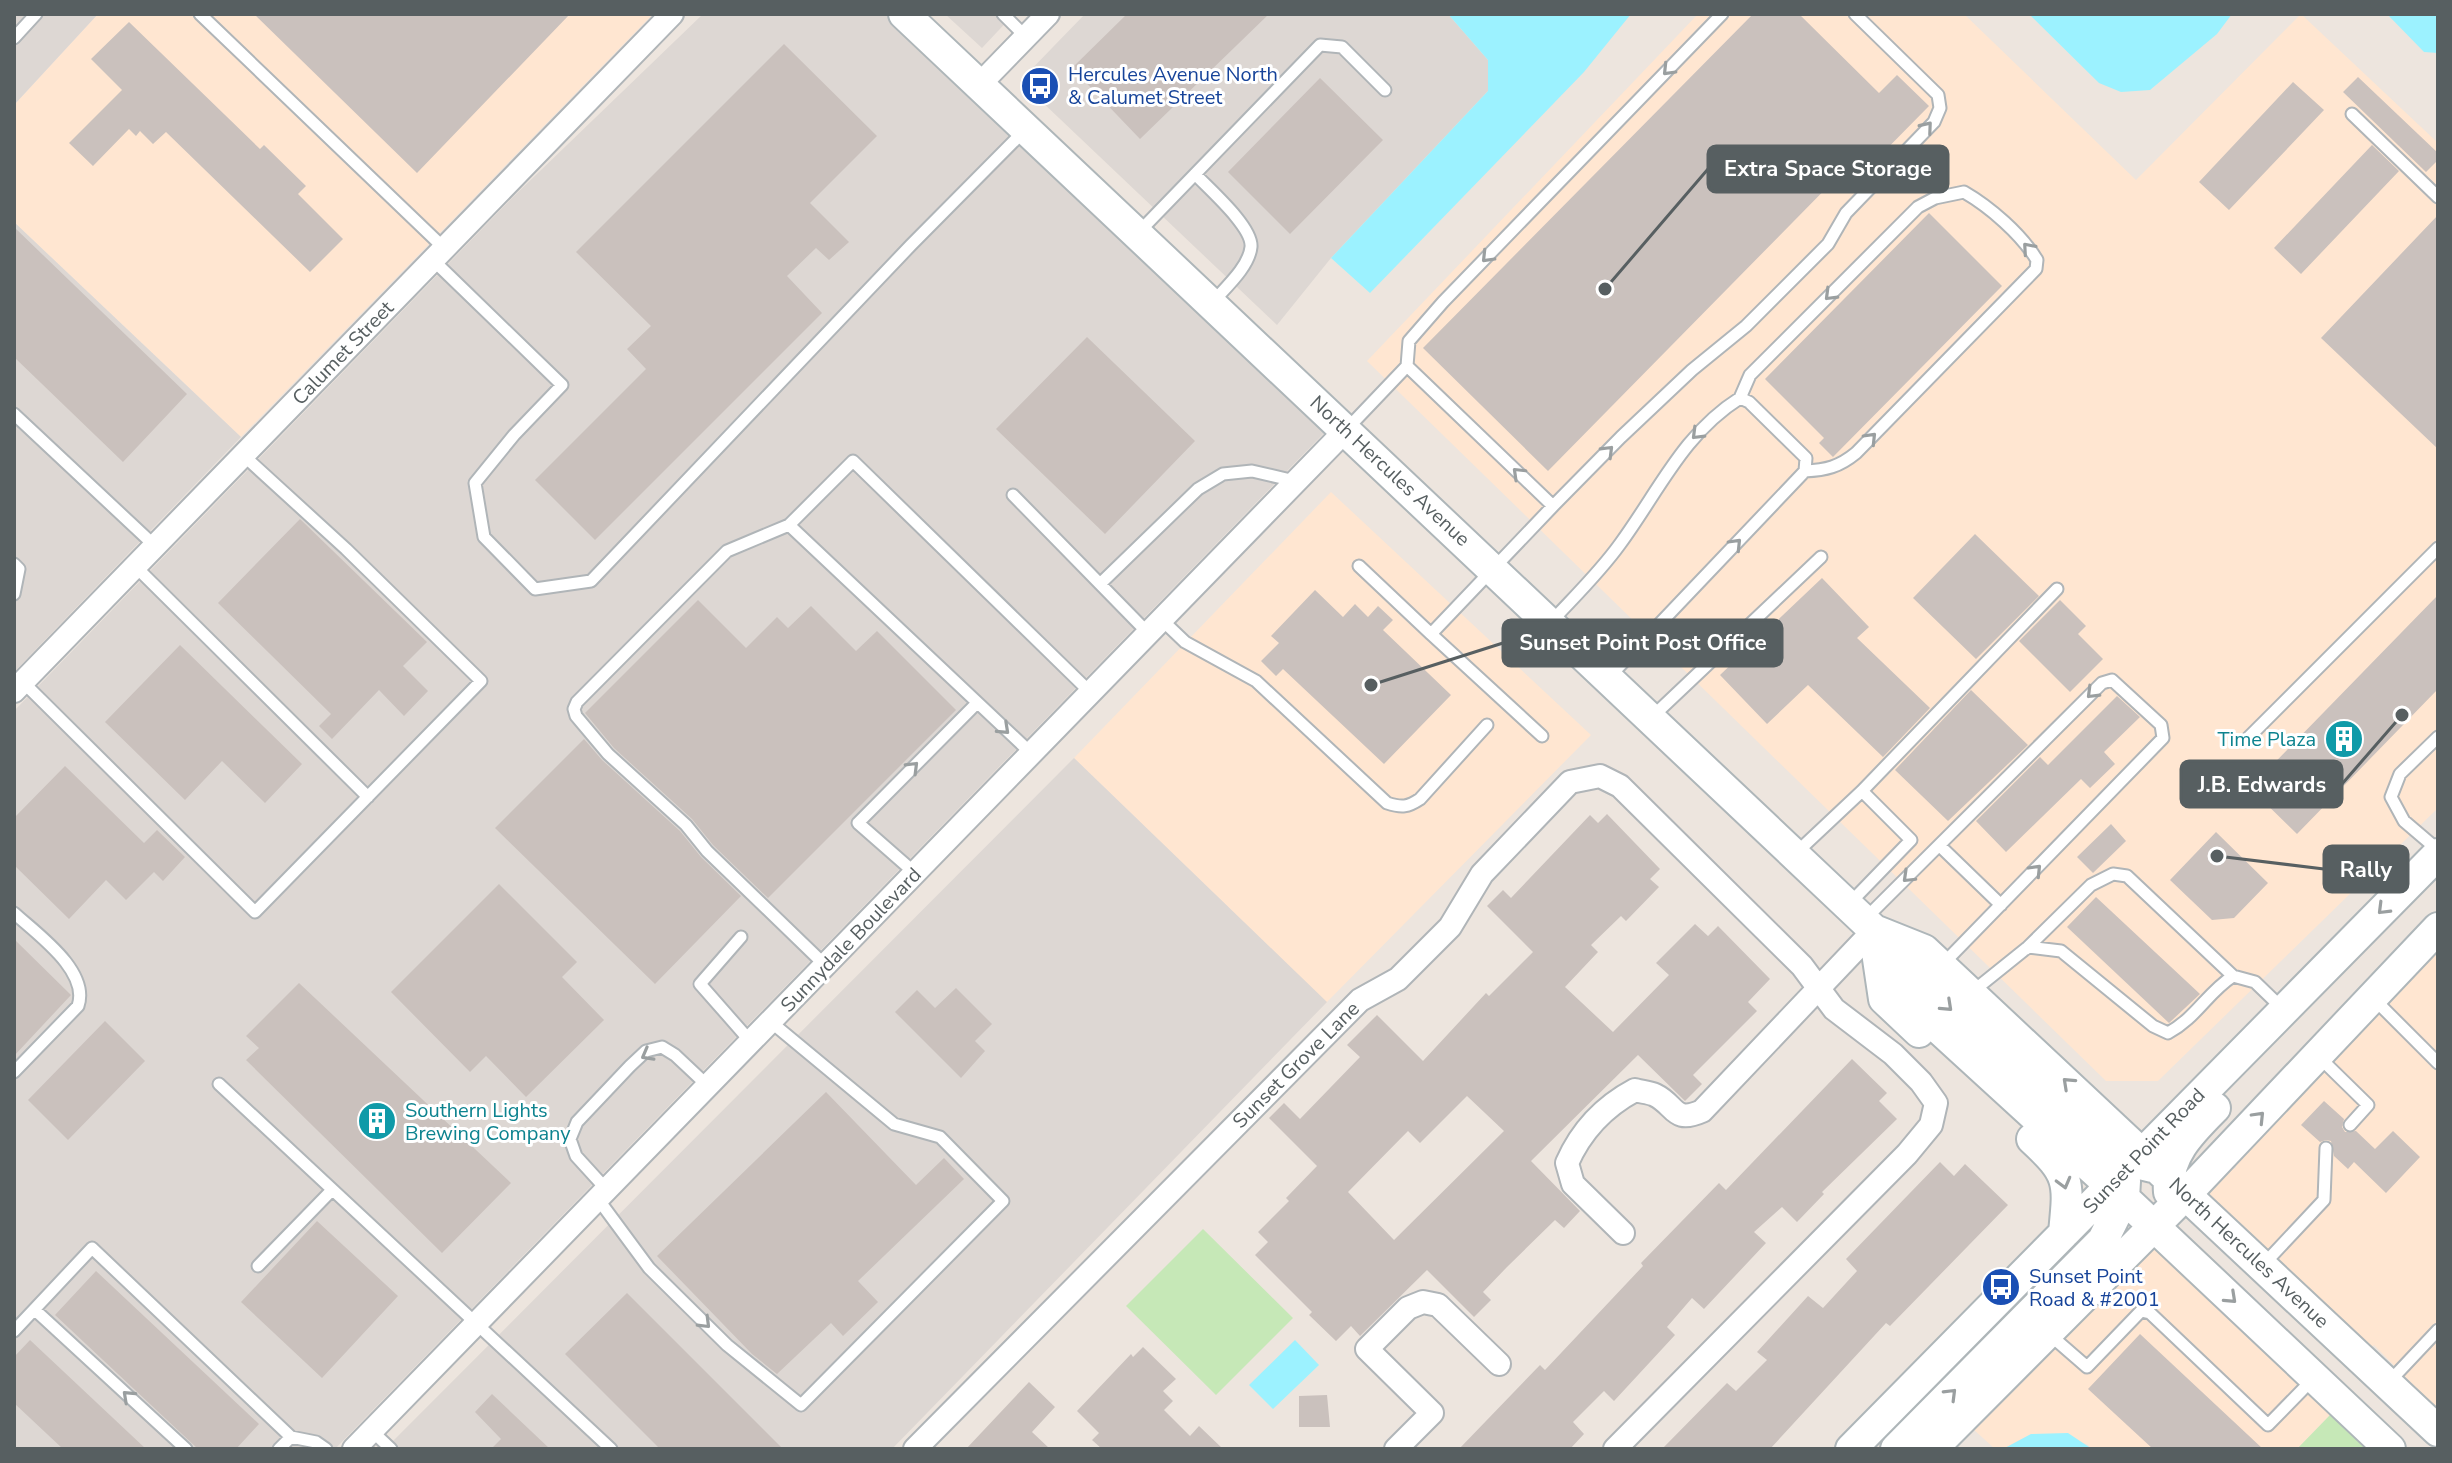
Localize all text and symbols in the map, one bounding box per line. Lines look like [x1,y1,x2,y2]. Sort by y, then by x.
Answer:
place label: Hercules Avenue North & Calumet Street [1068,61,1278,111]
one-way arrow [1662,61,1677,75]
bus stop icon: Hercules Avenue North & Calumet Street [1019,65,1061,107]
one-way arrow [1917,122,1932,137]
callout: Extra Space Storage [1708,146,1948,192]
text: Extra Space Storage [1724,154,1932,184]
one-way arrow [2023,243,2038,258]
one-way arrow [1481,248,1496,262]
one-way arrow [1824,286,1839,301]
street label: Calumet Street [286,294,400,411]
street label: North Hercules Avenue [1304,390,1476,552]
one-way arrow [1692,425,1706,439]
one-way arrow [1862,433,1877,447]
one-way arrow [1599,446,1613,460]
one-way arrow [1513,468,1528,482]
one-way arrow [1726,539,1741,553]
callout: Sunset Point Post Office [1503,620,1782,666]
text: Sunset Point Post Office [1519,628,1767,658]
one-way arrow [2087,684,2101,698]
building icon: Time Plaza [2323,718,2365,760]
one-way arrow [995,719,1010,733]
place label: Time Plaza [2217,726,2316,753]
callout: J.B. Edwards [2181,761,2342,807]
one-way arrow [904,762,918,776]
text: J.B. Edwards [2197,770,2326,800]
callout: Rally [2324,846,2408,892]
text: Rally [2340,855,2393,885]
street label: Sunnydale Boulevard [775,862,927,1018]
one-way arrow [2026,865,2041,879]
one-way arrow [1903,868,1917,882]
one-way arrow [2378,900,2392,914]
street label: Sunset Grove Lane [1227,996,1365,1134]
one-way arrow [1938,997,1952,1012]
one-way arrow [641,1045,655,1060]
one-way arrow [2063,1077,2077,1092]
street label: Sunset Point Road [2077,1082,2211,1220]
place label: Southern Lights Brewing Company [405,1097,571,1147]
building icon: Southern Lights Brewing Company [356,1100,398,1142]
one-way arrow [2249,1112,2264,1126]
street label: North Hercules Avenue [2163,1172,2335,1334]
one-way arrow [2055,1176,2072,1189]
place label: Sunset Point Road & #2001 [2029,1263,2160,1313]
bus stop icon: Sunset Point Road & #2001 [1980,1266,2022,1308]
one-way arrow [2221,1289,2236,1303]
one-way arrow [695,1314,710,1328]
one-way arrow [1942,1389,1956,1403]
one-way arrow [123,1392,138,1406]

